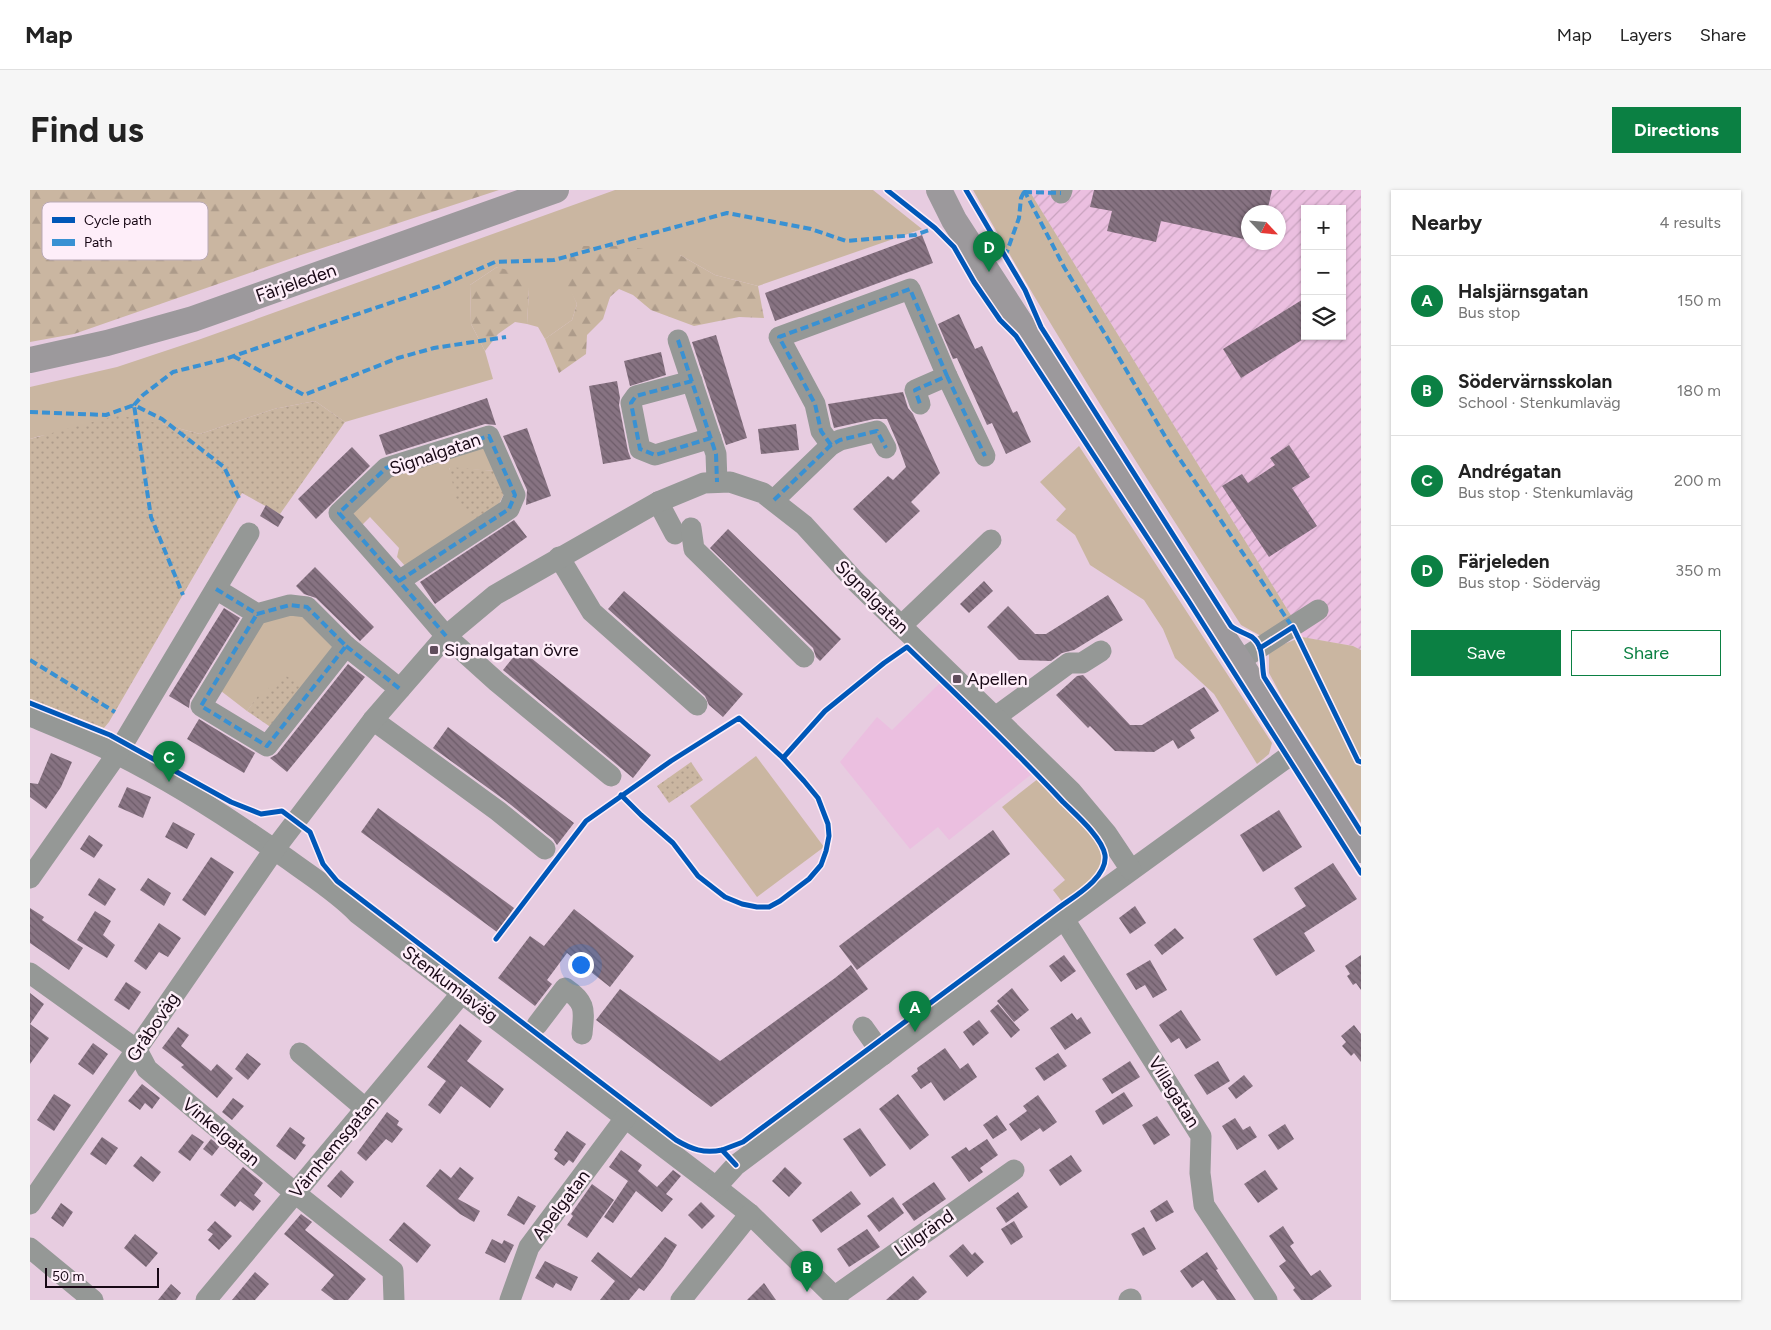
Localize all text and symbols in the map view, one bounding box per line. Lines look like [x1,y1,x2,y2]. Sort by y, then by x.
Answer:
text: Map [25,20,73,49]
text: Map [1557,24,1592,46]
text: Layers [1620,24,1672,46]
text: Share [1700,24,1746,46]
button: Directions [1612,107,1741,153]
text: Find us [30,109,144,151]
legend [42,202,208,260]
north arrow [1241,205,1286,250]
map controls [1301,205,1346,340]
button: + [1301,205,1346,250]
text: Nearby [1411,210,1482,235]
text: Cycle path [84,212,152,229]
text: 4 results [1660,213,1721,232]
pin: D [973,231,1005,272]
text: Path [84,234,112,251]
button: − [1301,250,1346,295]
street label: Färjeleden [253,259,339,307]
text: Halsjärnsgatan [1458,280,1588,303]
text: A [1421,291,1433,310]
text: 150 m [1677,291,1721,310]
button: layers [1301,295,1346,340]
text: Bus stop [1458,303,1520,322]
text: Södervärnsskolan [1458,370,1612,393]
text: B [1422,381,1432,400]
text: 180 m [1677,381,1721,400]
text: School · Stenkumlaväg [1458,393,1621,412]
street label: Signalgatan [387,428,483,480]
text: Andrégatan [1458,460,1561,483]
text: C [1421,471,1433,490]
text: 200 m [1674,471,1721,490]
text: Bus stop · Stenkumlaväg [1458,483,1634,502]
text: Färjeleden [1458,550,1550,573]
street label: Signalgatan [831,556,913,638]
text: D [1421,561,1433,580]
text: 350 m [1675,561,1721,580]
text: Bus stop · Söderväg [1458,573,1601,592]
button: Save [1411,630,1561,676]
button: Share [1571,630,1721,676]
place label: Signalgatan övre [444,639,579,661]
marker: Signalgatan övre [428,644,440,656]
place label: Apellen [967,668,1027,690]
marker: Apellen [951,673,963,685]
pin: C [153,741,185,782]
street label: Stenkumlaväg [398,941,502,1027]
your location [568,952,594,978]
street label: Gråboväg [122,988,184,1066]
pin: A [899,991,931,1032]
street label: Villagatan [1144,1052,1204,1132]
street label: Värnhemsgatan [285,1091,383,1203]
street label: Vinkelgatan [178,1093,264,1171]
street label: Apelgatan [527,1165,595,1245]
street label: Lillgränd [890,1205,958,1261]
pin: B [791,1251,823,1292]
scale bar [45,1265,159,1288]
text: 50 m [52,1268,84,1285]

